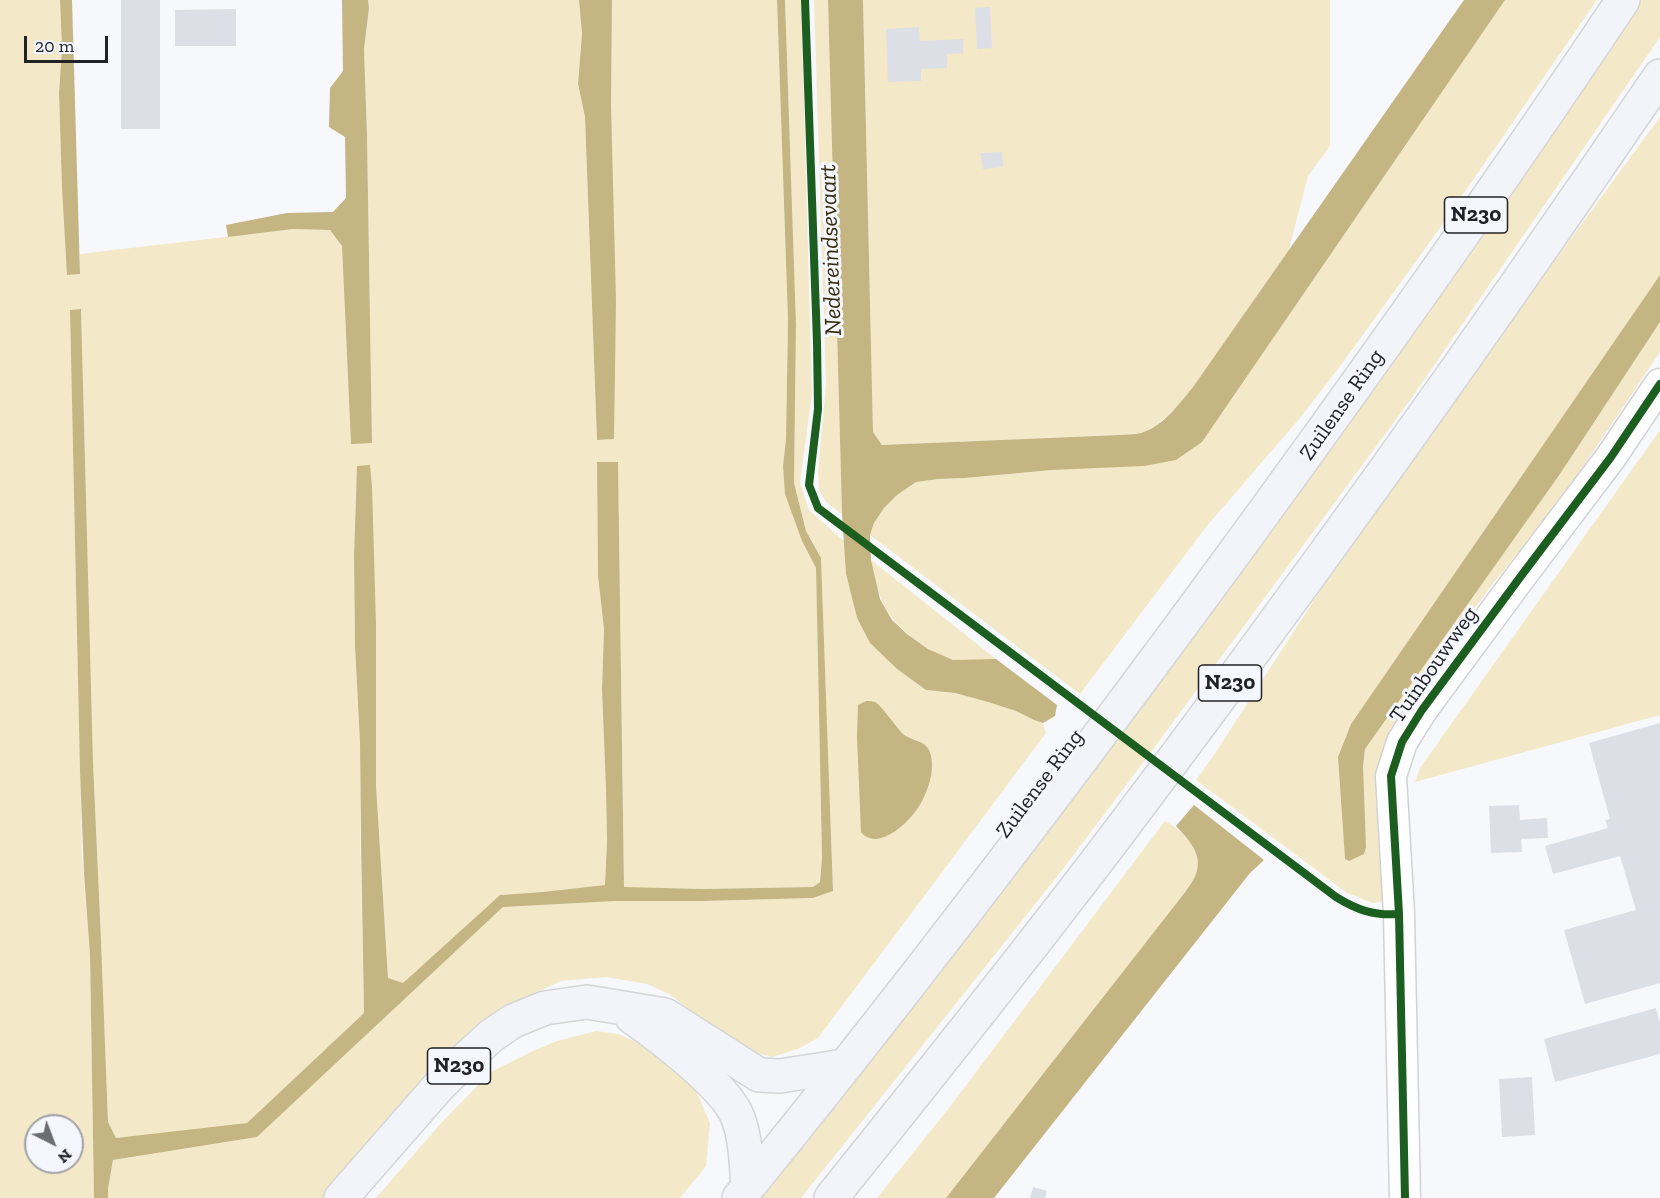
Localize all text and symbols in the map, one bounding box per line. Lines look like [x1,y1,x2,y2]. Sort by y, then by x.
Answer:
scale bar [27,24,111,62]
text: 20 m [35,35,74,57]
water label: Nedereindsevaart [814,164,848,336]
road number: N230 [1444,197,1508,233]
street label: Zuilense Ring [1294,345,1390,465]
street label: Tuinbouwweg [1384,602,1484,728]
road number: N230 [1198,665,1262,701]
street label: Zuilense Ring [991,724,1089,844]
road number: N230 [428,1048,490,1084]
north arrow [24,1114,84,1174]
text: N [54,1145,76,1167]

